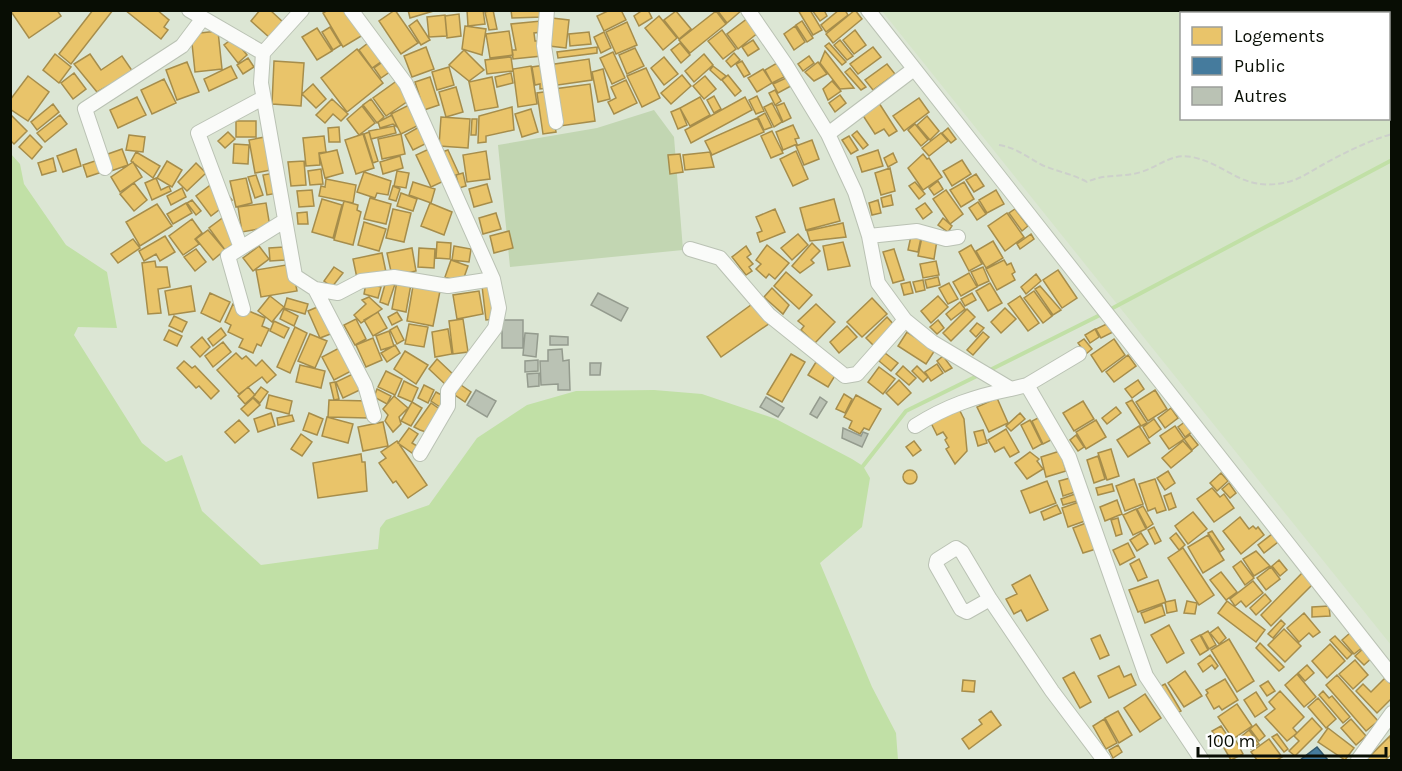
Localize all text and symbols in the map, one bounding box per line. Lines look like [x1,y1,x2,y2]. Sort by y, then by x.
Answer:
legend [1180,12,1390,120]
text: Logements [1234,25,1325,47]
text: Public [1234,55,1285,77]
text: Autres [1234,85,1287,107]
scale bar [1198,720,1386,758]
text: 100 m [1207,730,1255,752]

